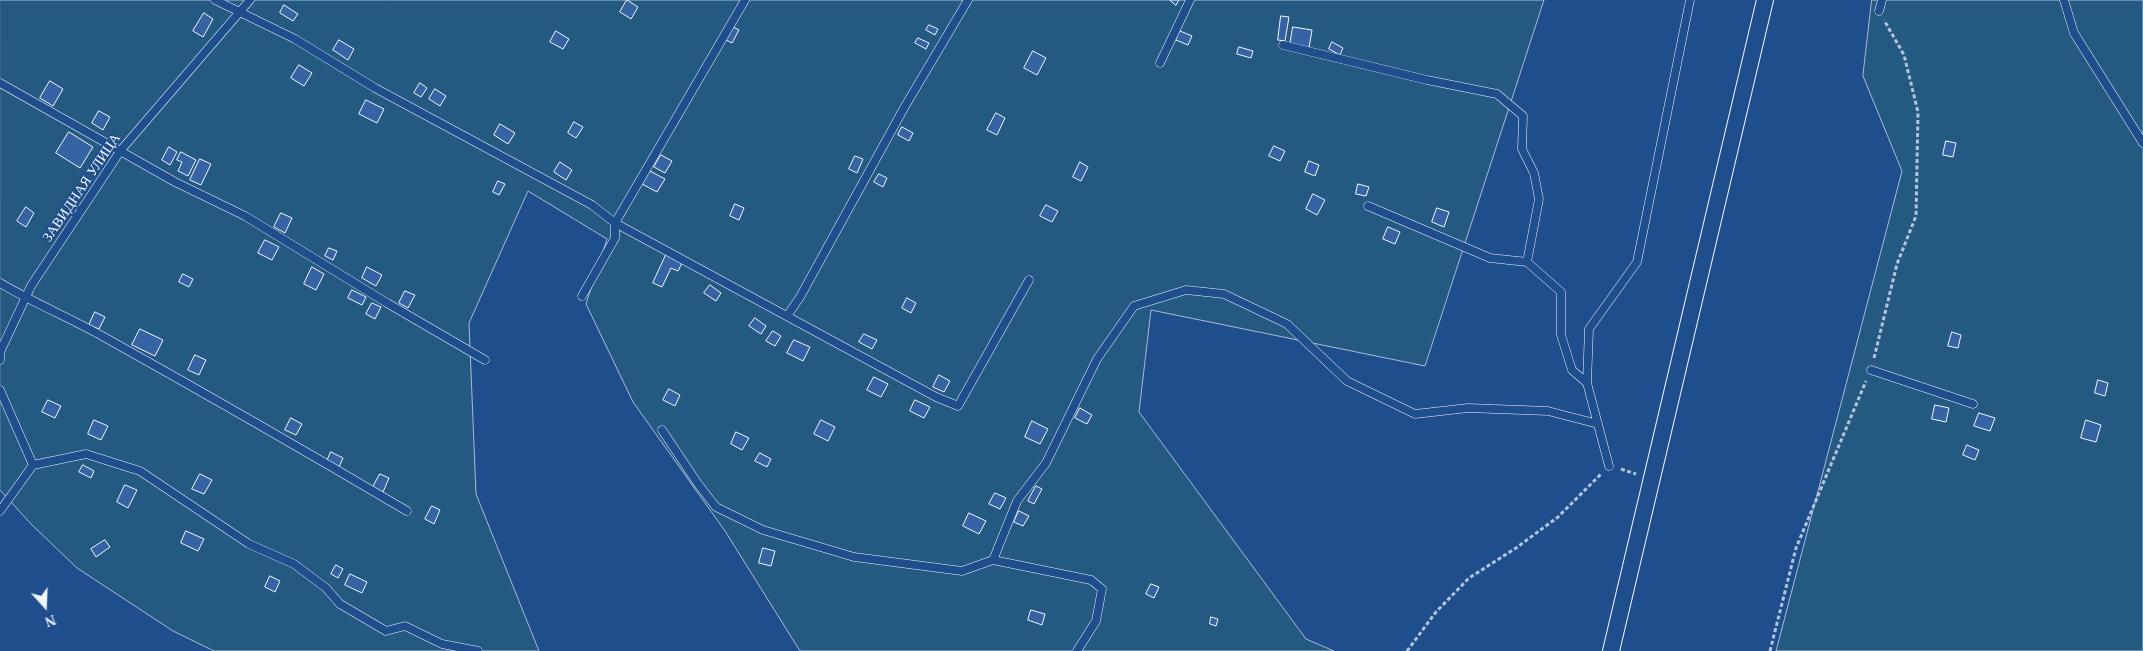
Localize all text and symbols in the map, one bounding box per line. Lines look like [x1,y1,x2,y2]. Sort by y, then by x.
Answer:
street label: ЗАВИДНАЯ УЛИЦА [39,131,125,245]
north arrow [20,581,70,631]
text: N [43,612,58,629]

